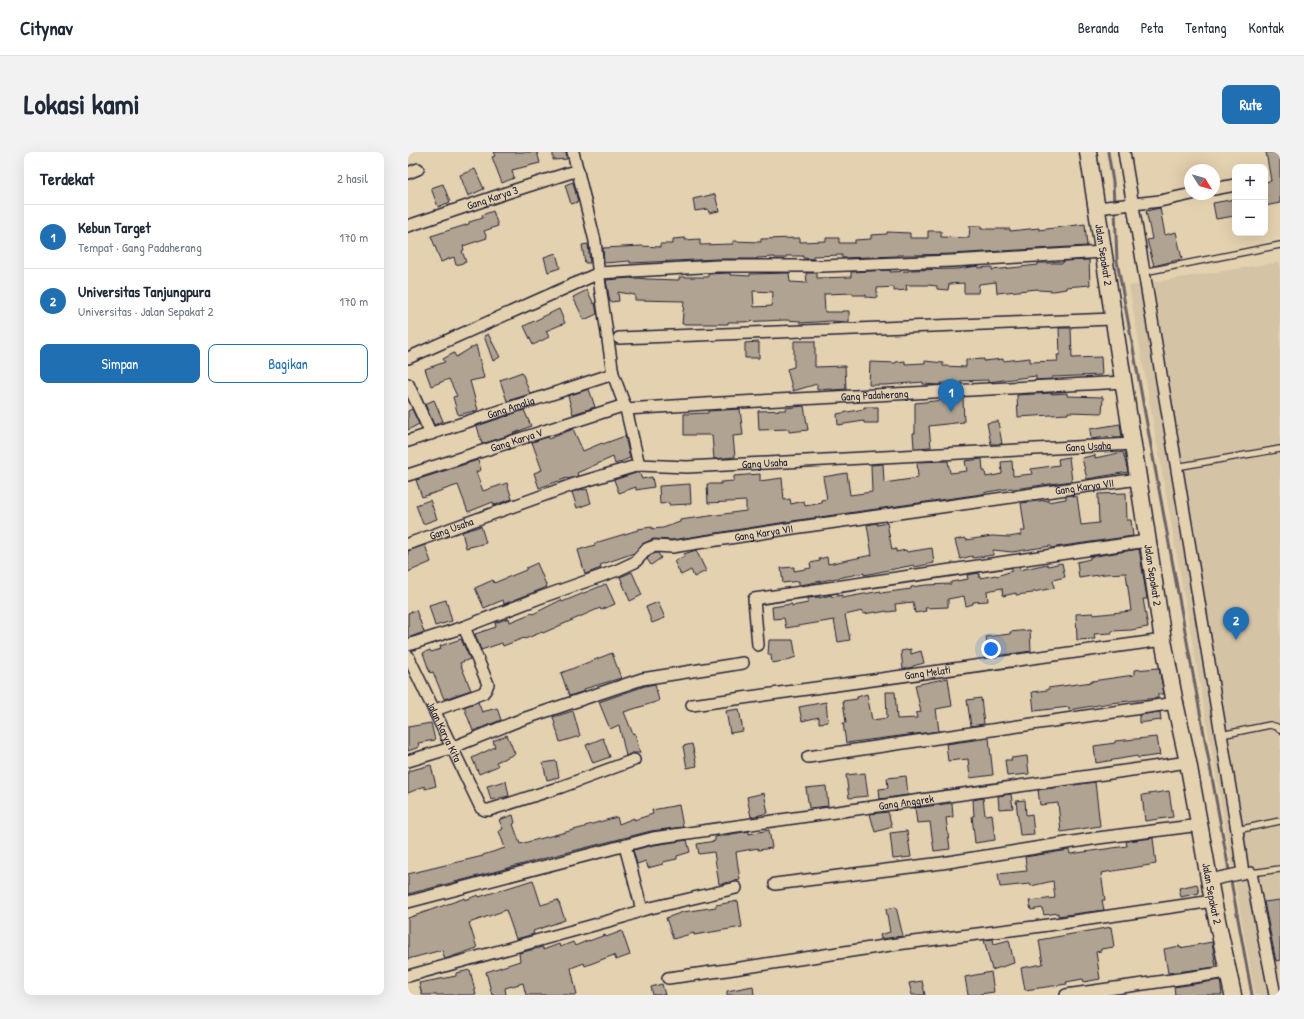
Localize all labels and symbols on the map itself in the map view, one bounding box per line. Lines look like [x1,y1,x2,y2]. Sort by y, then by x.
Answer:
north arrow [1184,164,1220,200]
street label: Gang Karya 3 [465,183,520,213]
street label: Jalan Sepakat 2 [1092,223,1115,287]
pin: 1 [938,379,964,412]
street label: Gang Padaherang [840,386,909,404]
street label: Gang Amalia [485,393,537,422]
street label: Gang Karya V [489,425,545,455]
street label: Gang Usaha [1065,438,1112,454]
street label: Gang Usaha [742,455,788,471]
street label: Gang Karya VII [1054,476,1115,498]
street label: Gang Usaha [427,514,476,543]
street label: Gang Karya VII [733,521,794,544]
street label: Jalan Sepakat 2 [1141,543,1165,607]
pin: 2 [1223,607,1249,640]
your location [981,639,1001,659]
street label: Gang Melati [904,662,952,683]
street label: Jalan Karya Kita [424,699,465,765]
street label: Gang Anggrek [878,791,935,813]
street label: Jalan Sepakat 2 [1199,862,1225,925]

